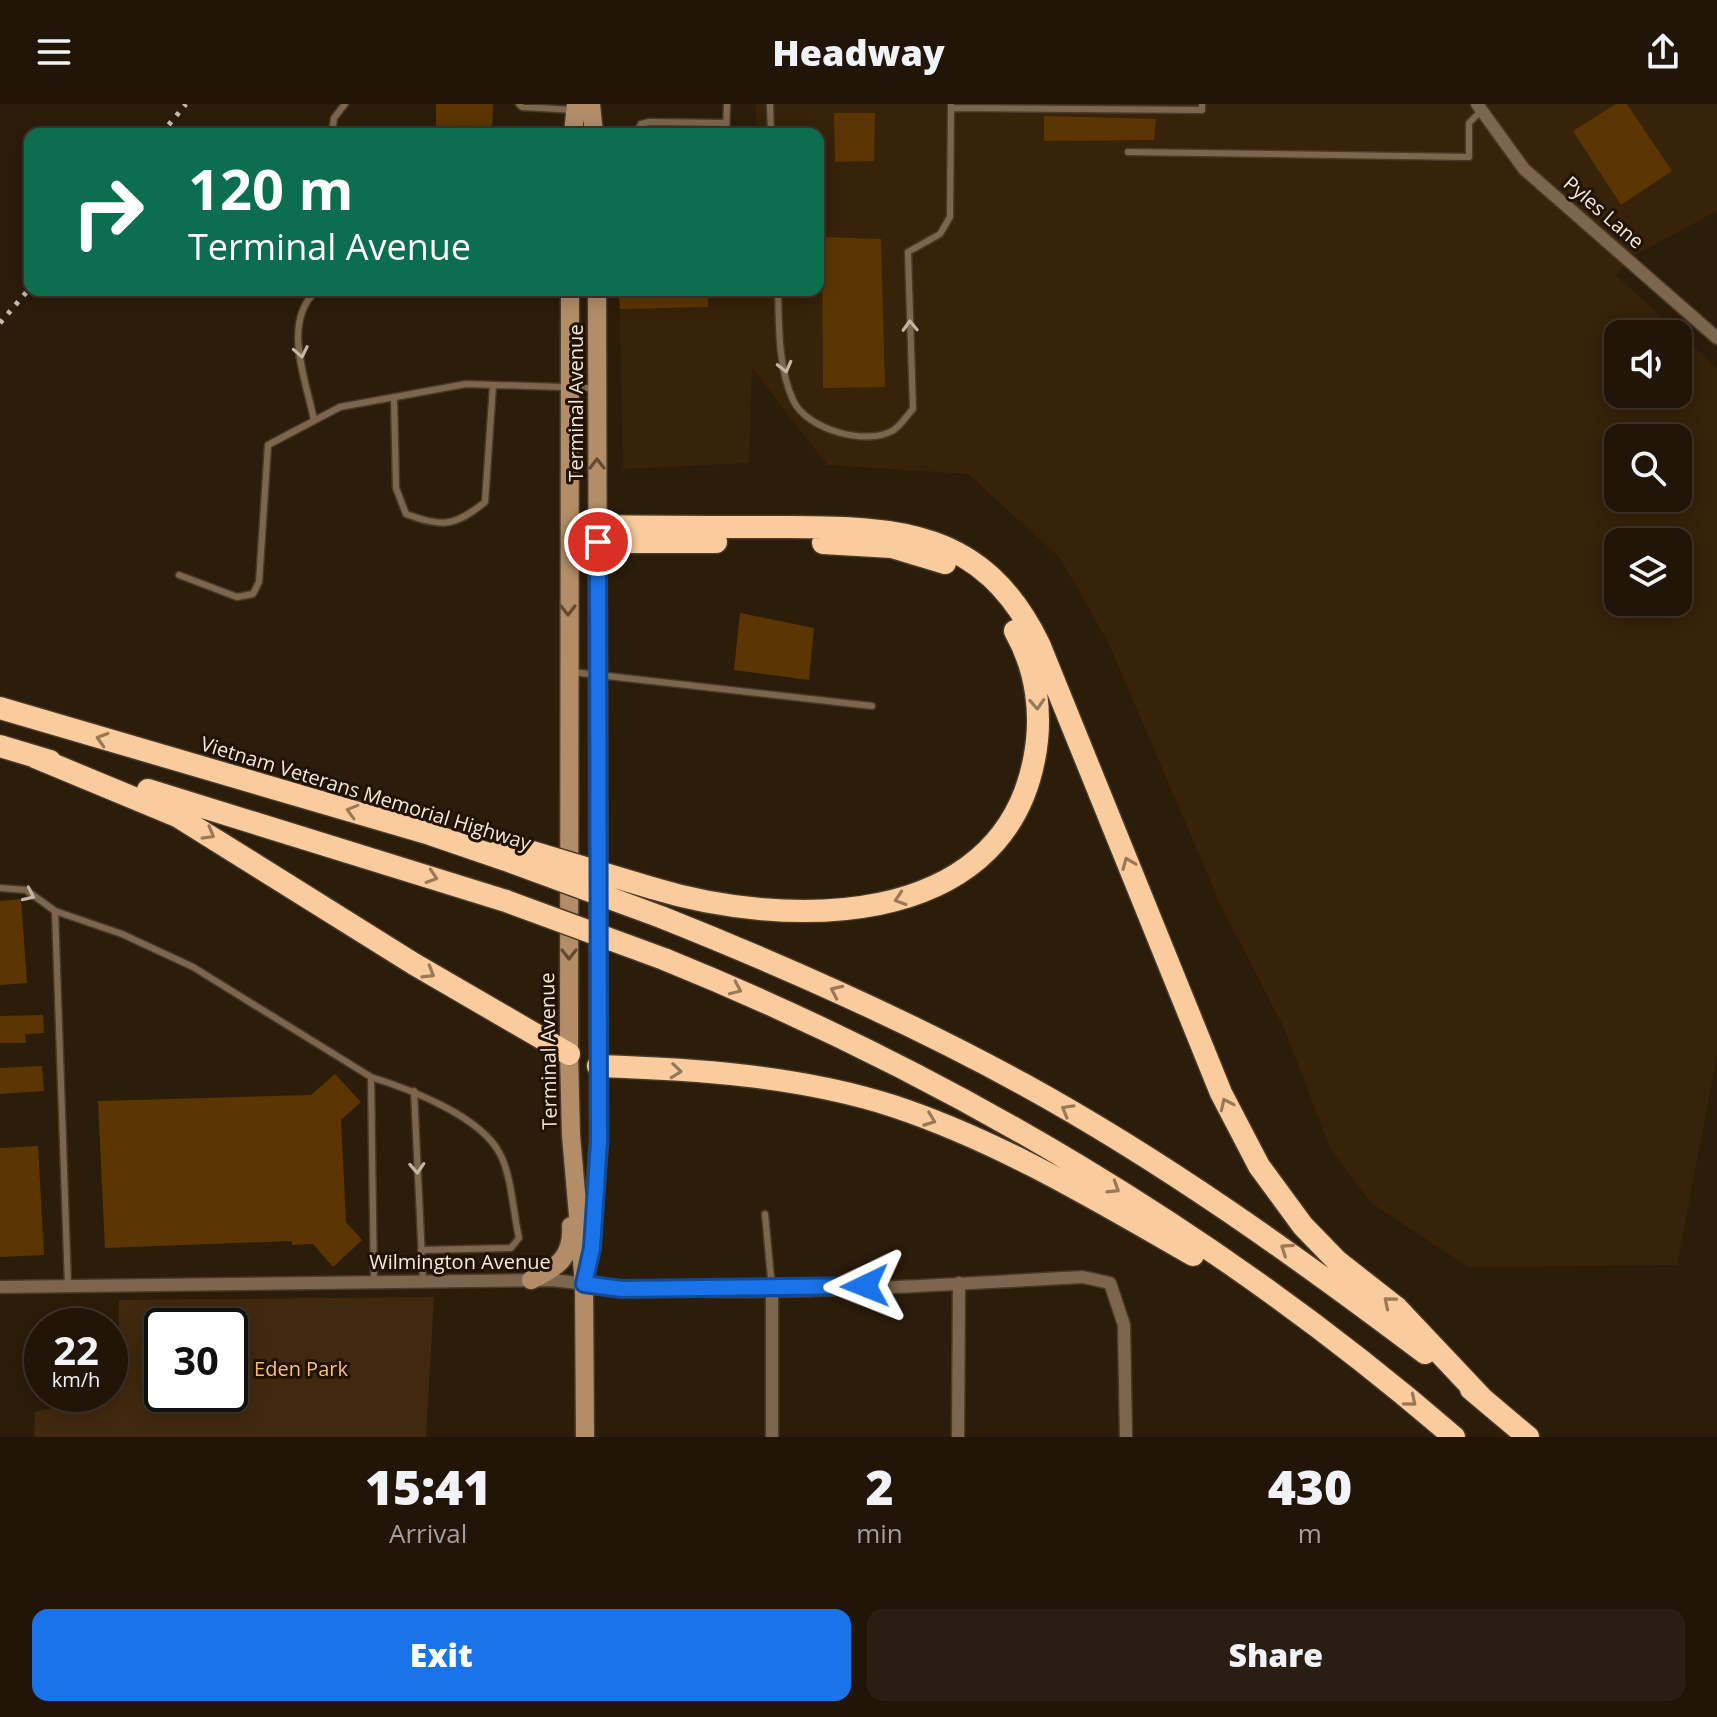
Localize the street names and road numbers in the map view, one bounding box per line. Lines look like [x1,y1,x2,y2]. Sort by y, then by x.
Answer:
street label: Pyles Lane [1558,170,1650,254]
street label: Terminal Avenue [562,324,589,482]
street label: Vietnam Veterans Memorial Highway [198,730,535,856]
street label: Terminal Avenue [533,972,563,1130]
street label: Wilmington Avenue [369,1248,551,1275]

